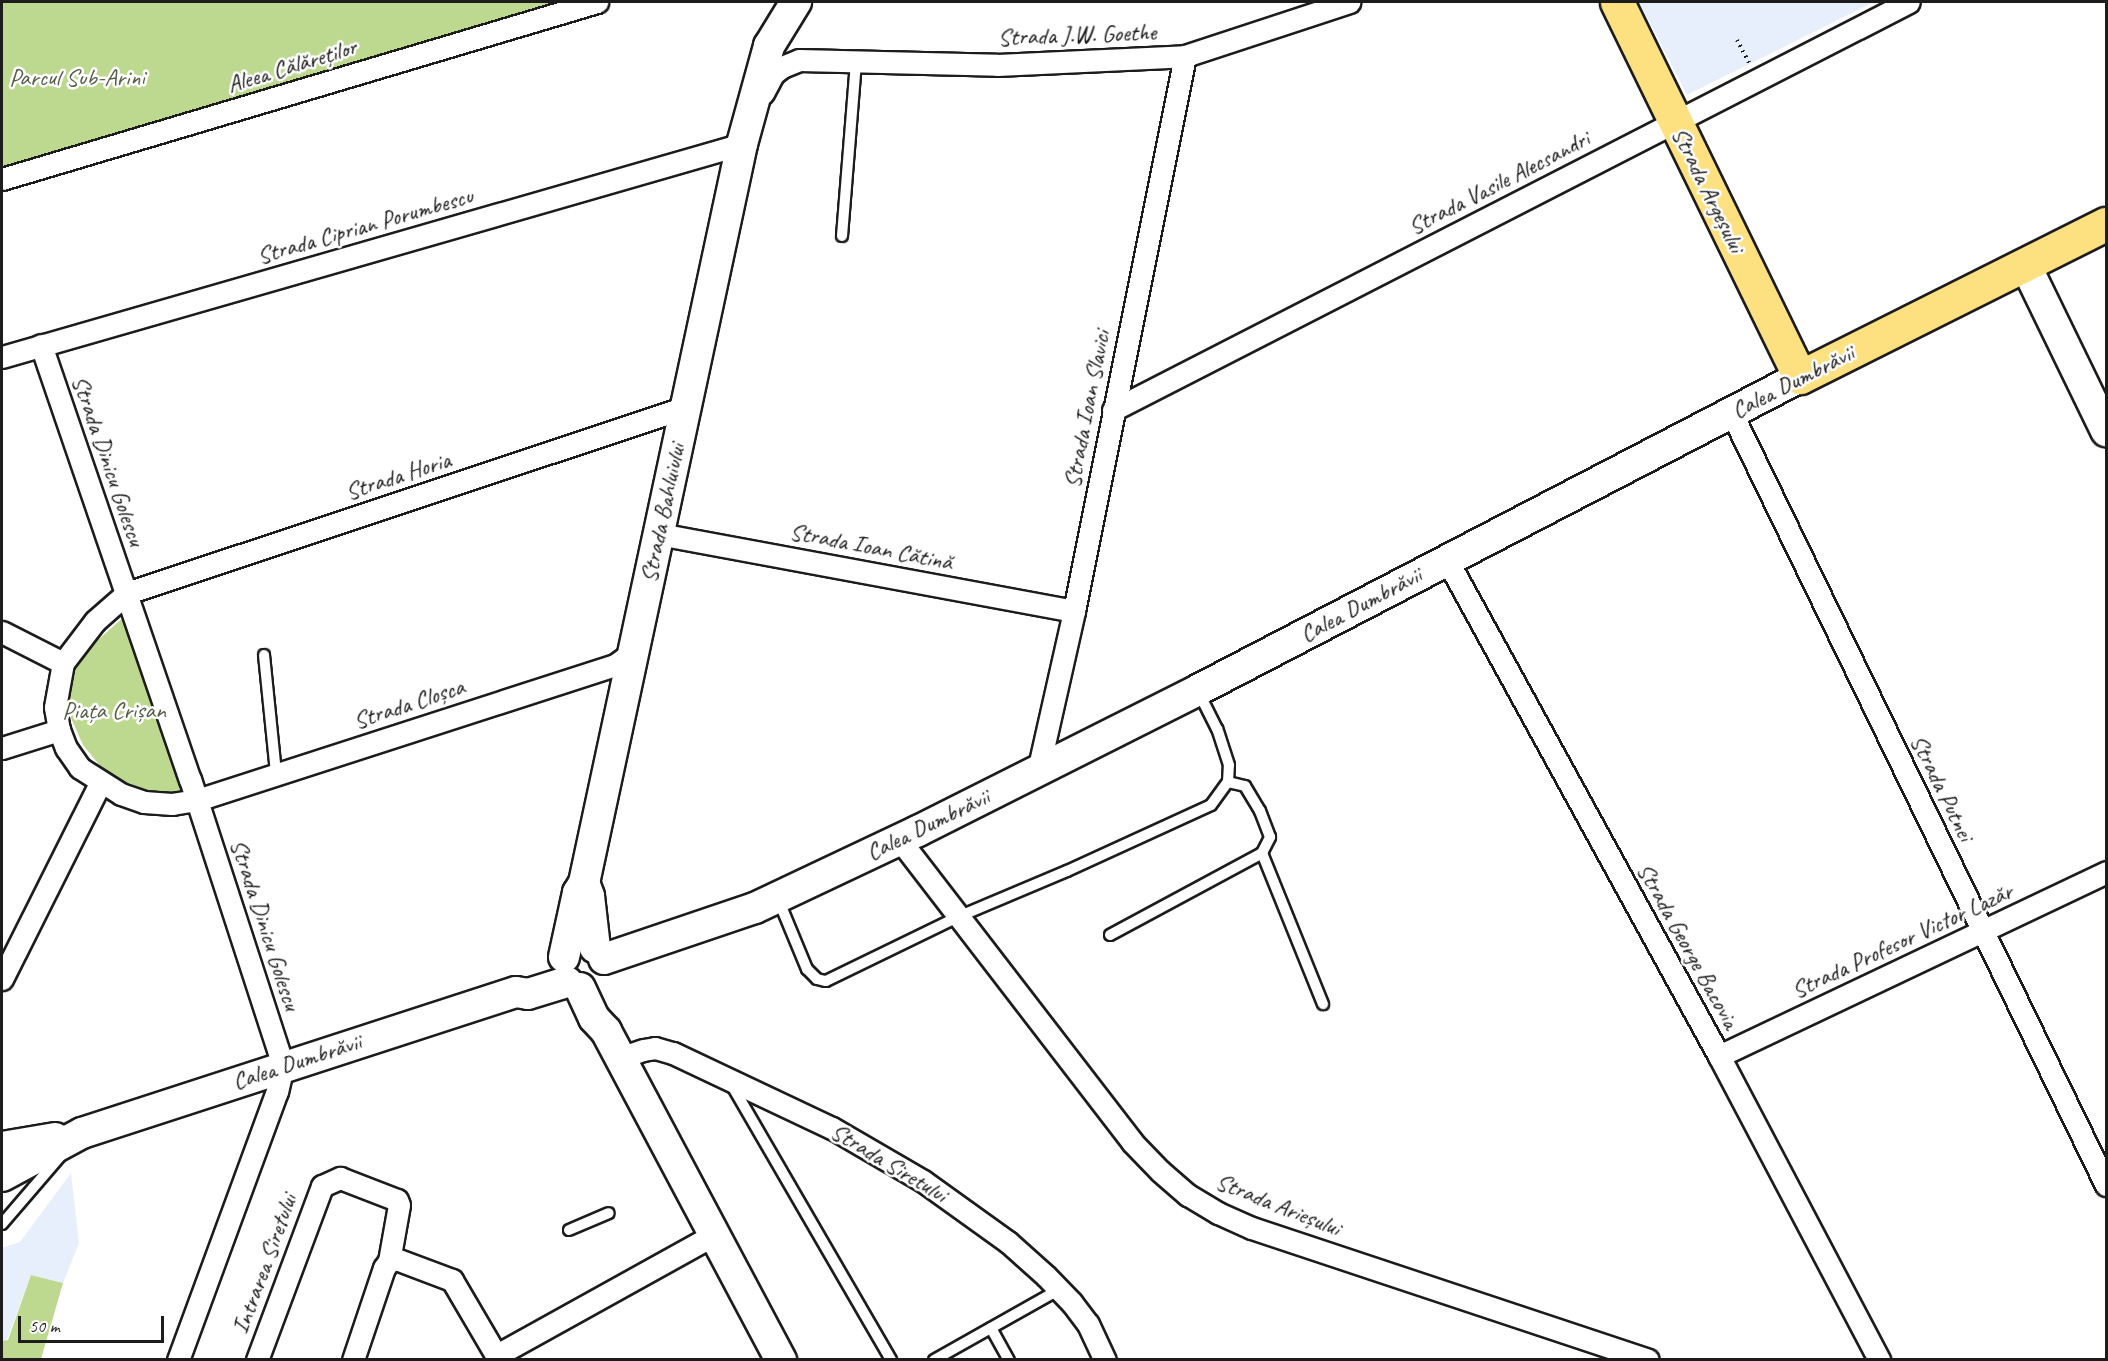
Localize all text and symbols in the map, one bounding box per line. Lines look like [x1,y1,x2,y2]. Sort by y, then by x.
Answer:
street label: Strada J.W. Goethe [997,18,1157,52]
street label: Aleea Călăreților [224,33,360,99]
park label: Parcul Sub-Arini [10,64,144,92]
street label: Strada Argeșului [1665,123,1751,257]
street label: Strada Vasile Alecsandri [1404,125,1594,241]
street label: Strada Ciprian Porumbescu [254,181,476,271]
street label: Strada Ioan Slavici [1058,327,1116,491]
street label: Calea Dumbrăvii [1728,339,1858,425]
street label: Strada Dinicu Golescu [65,372,151,550]
street label: Strada Bahluiului [634,441,692,585]
street label: Strada Horia [342,445,454,507]
street label: Strada Ioan Cătină [788,517,954,577]
street label: Calea Dumbrăvii [1296,561,1426,649]
street label: Strada Cloșca [350,672,468,736]
park label: Piața Crișan [62,697,166,725]
street label: Strada Putnei [1904,730,1980,846]
street label: Calea Dumbrăvii [862,783,994,867]
street label: Strada Dinicu Golescu [224,835,306,1015]
street label: Strada George Bacovia [1630,858,1746,1034]
street label: Strada Profesor Victor Lazăr [1787,877,2017,1005]
street label: Calea Dumbrăvii [230,1028,364,1096]
street label: Strada Siretului [825,1117,953,1209]
street label: Strada Arieșului [1212,1167,1344,1243]
street label: Intrarea Siretului [226,1190,304,1338]
scale bar [21,1304,166,1342]
text: 50 m [29,1315,60,1337]

